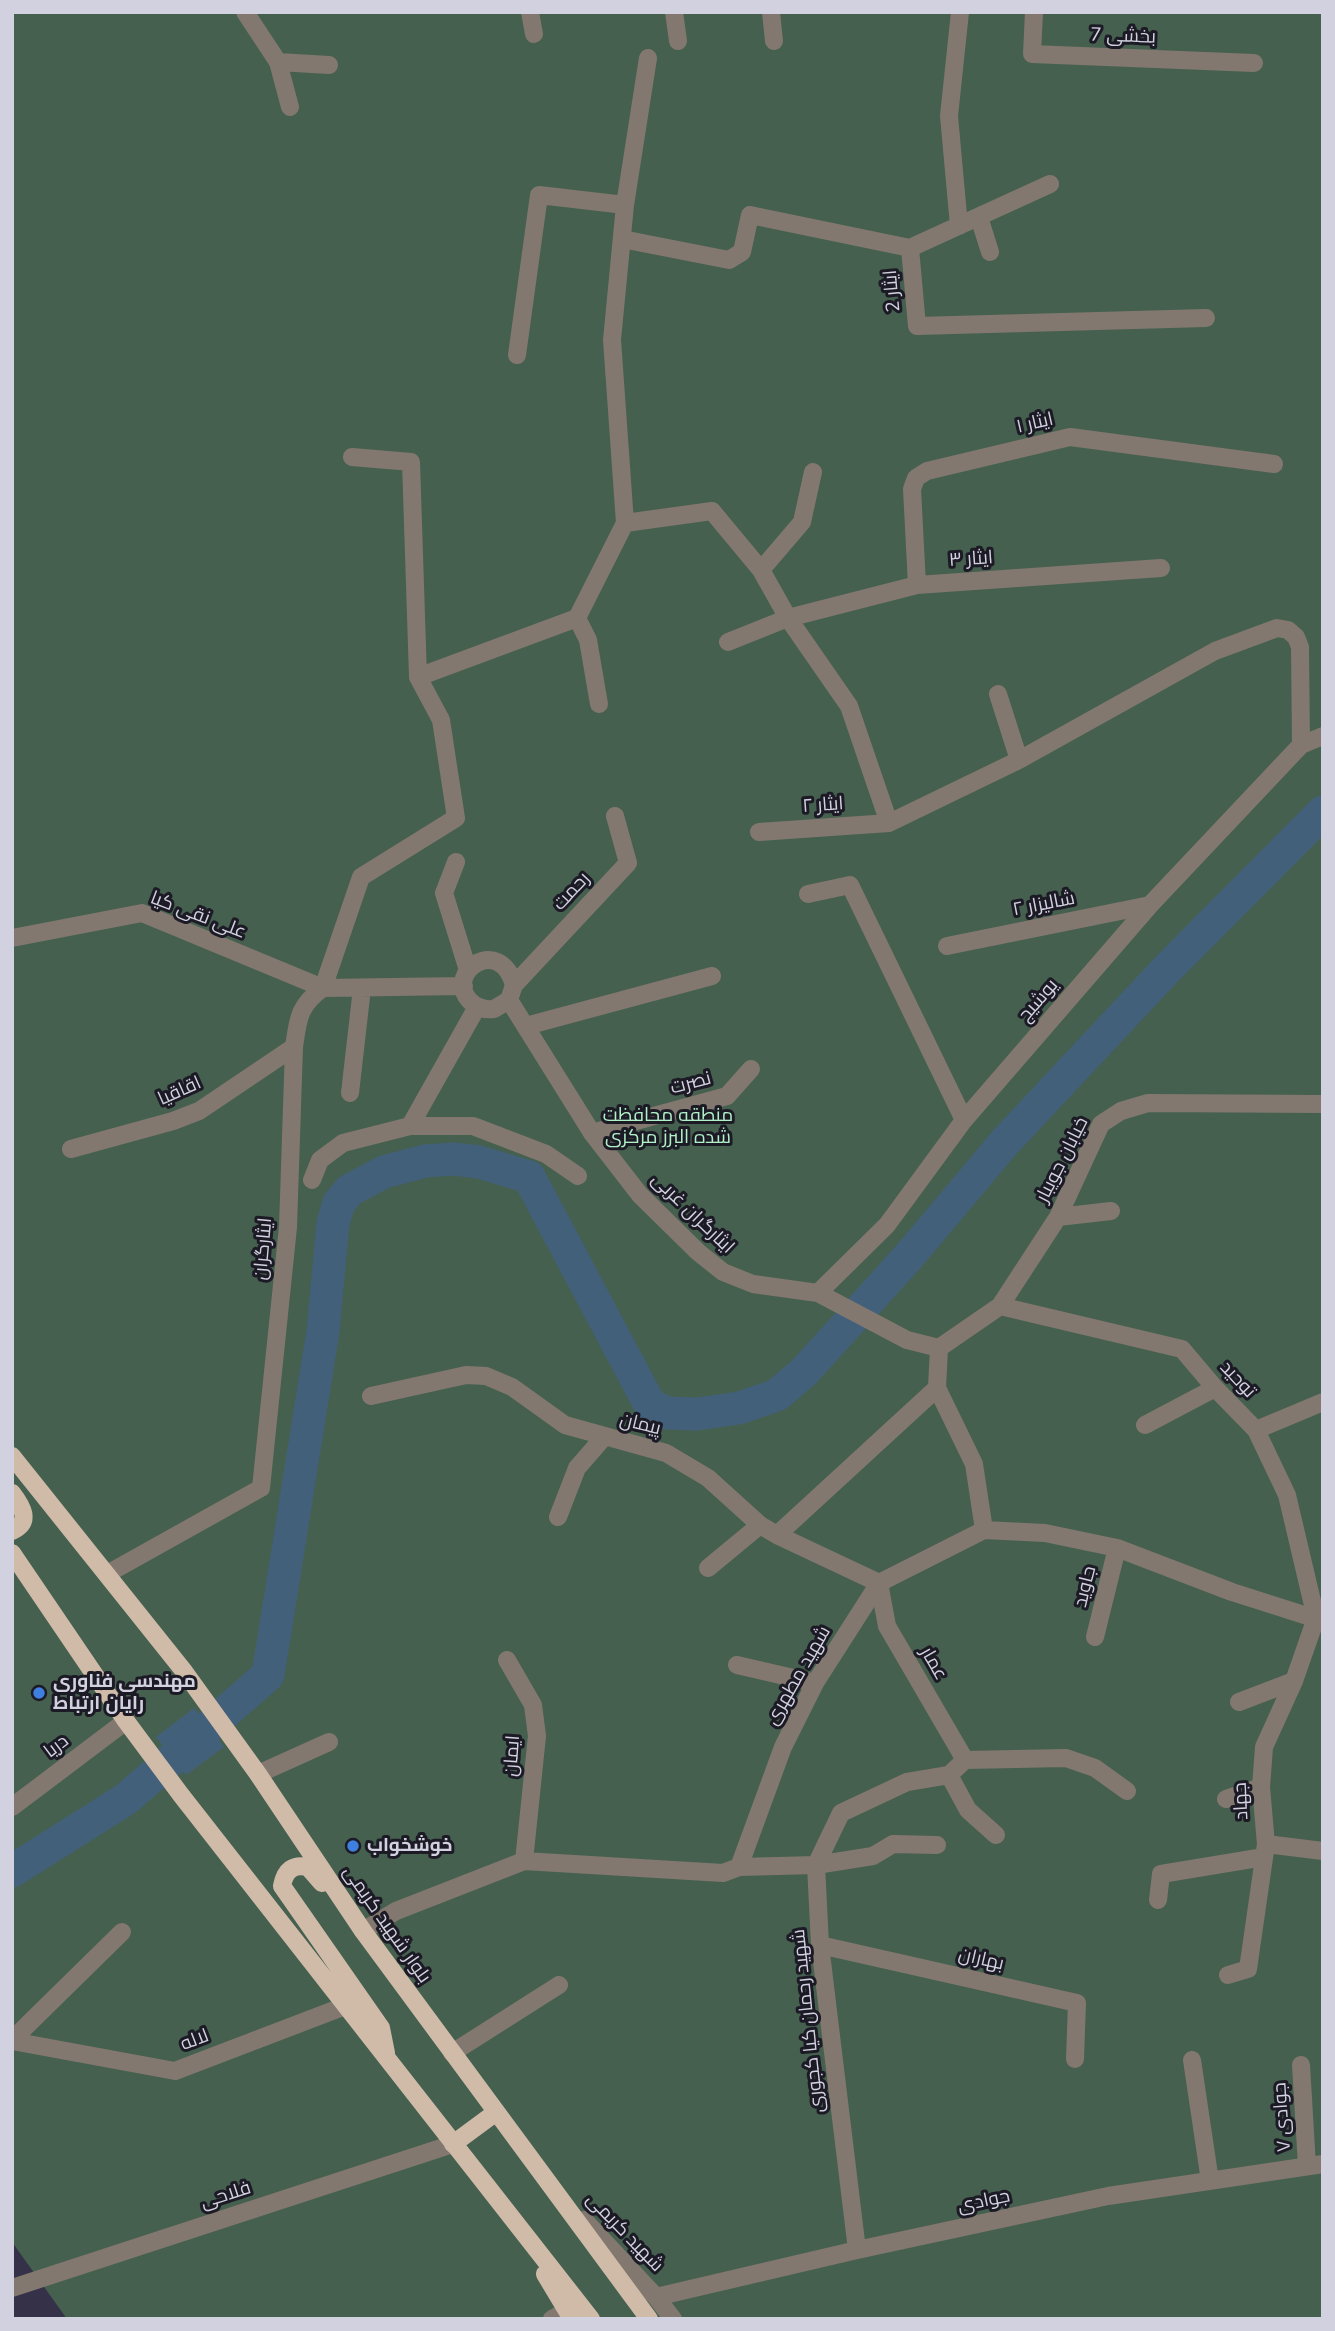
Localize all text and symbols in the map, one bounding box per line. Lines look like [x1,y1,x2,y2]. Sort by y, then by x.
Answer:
street label: بخشی 7 [1090,24,1156,50]
street label: ایثار 2 [880,269,906,313]
street label: ایثار ۱ [1014,409,1056,439]
street label: ایثار ۳ [948,547,994,573]
street label: ایثار ۲ [802,793,844,819]
street label: رحمت [549,868,595,916]
street label: علی نقی کیا [147,887,249,945]
street label: شالیزار ۲ [1011,888,1077,922]
street label: یوشیج [1014,975,1064,1027]
street label: نصرت [668,1068,714,1100]
street label: اقاقیا [155,1072,205,1112]
park label: منطقه محافظت شده البرز مرکزی [603,1105,733,1149]
street label: خیابان جویبار [1032,1114,1094,1206]
street label: ایثارگران غربی [646,1169,738,1259]
street label: ایثارگران [250,1217,278,1281]
street label: توحید [1214,1357,1260,1403]
street label: پیمان [617,1409,663,1441]
street label: جاوید [1070,1564,1102,1610]
street label: شهید مطهری [761,1622,837,1730]
street label: عمار [914,1643,952,1685]
place label: مهندسی فناوری رایان ارتباط [53,1671,196,1715]
marker: مهندسی فناوری رایان ارتباط [31,1685,47,1701]
street label: دریا [40,1730,74,1764]
street label: ایمان [500,1735,526,1777]
street label: جهاد [1230,1781,1254,1821]
place label: خوشخواب [367,1835,452,1857]
marker: خوشخواب [345,1838,361,1854]
street label: بلوار شهید کریمی [337,1862,435,1988]
street label: شهید رحمان کیا کجوری [788,1928,830,2114]
street label: بهاران [956,1944,1006,1976]
street label: لاله [178,2025,212,2057]
street label: جوادی ۷ [1269,2082,1297,2152]
street label: فلاحی [198,2177,254,2215]
street label: جوادی [956,2185,1012,2219]
street label: شهید کریمی [581,2189,667,2277]

